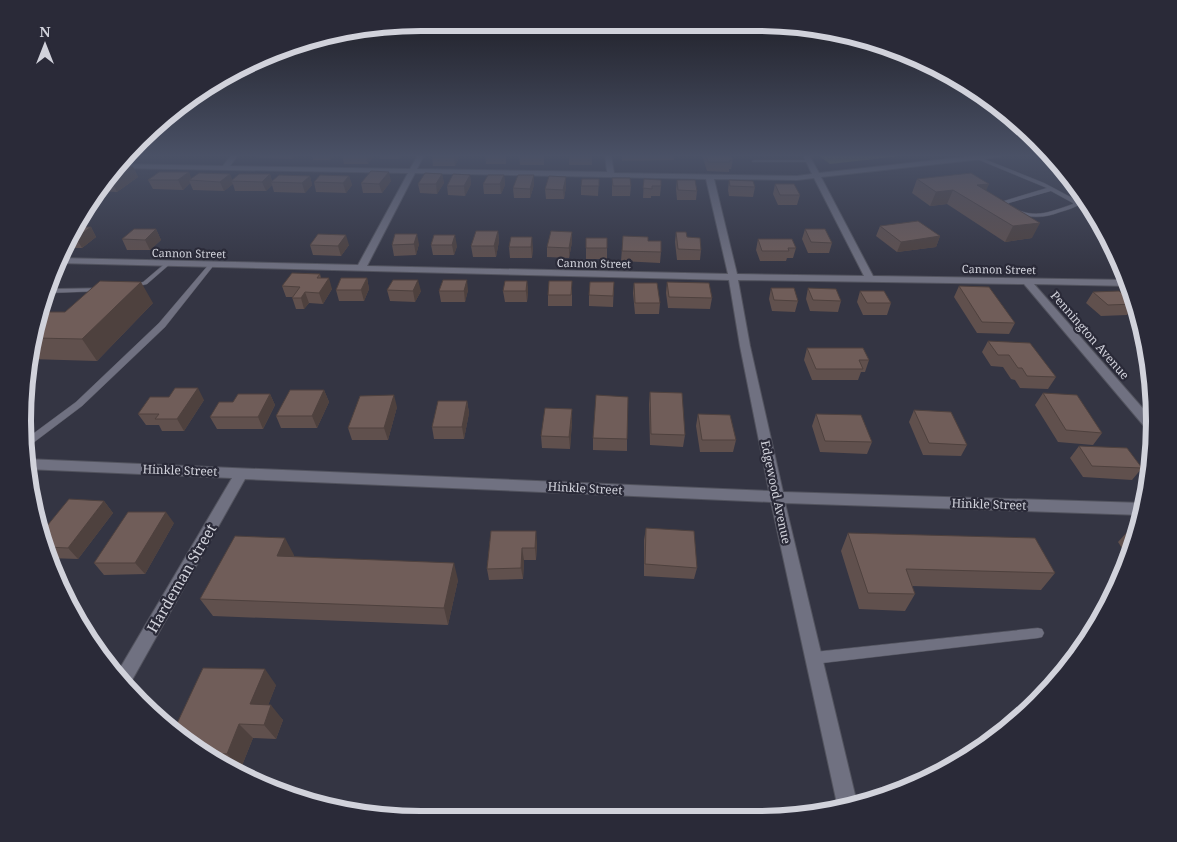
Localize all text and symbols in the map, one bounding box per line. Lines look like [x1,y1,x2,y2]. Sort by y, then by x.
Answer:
north arrow [20,20,70,70]
text: N [39,22,51,41]
street label: Cannon Street [152,245,226,261]
street label: Cannon Street [557,255,631,271]
street label: Cannon Street [962,261,1036,277]
street label: Pennington Avenue [1047,287,1133,383]
street label: Edgewood Avenue [757,439,795,545]
street label: Hinkle Street [142,460,218,480]
street label: Hinkle Street [547,478,623,498]
street label: Hinkle Street [951,494,1027,514]
street label: Hardeman Street [142,520,220,636]

